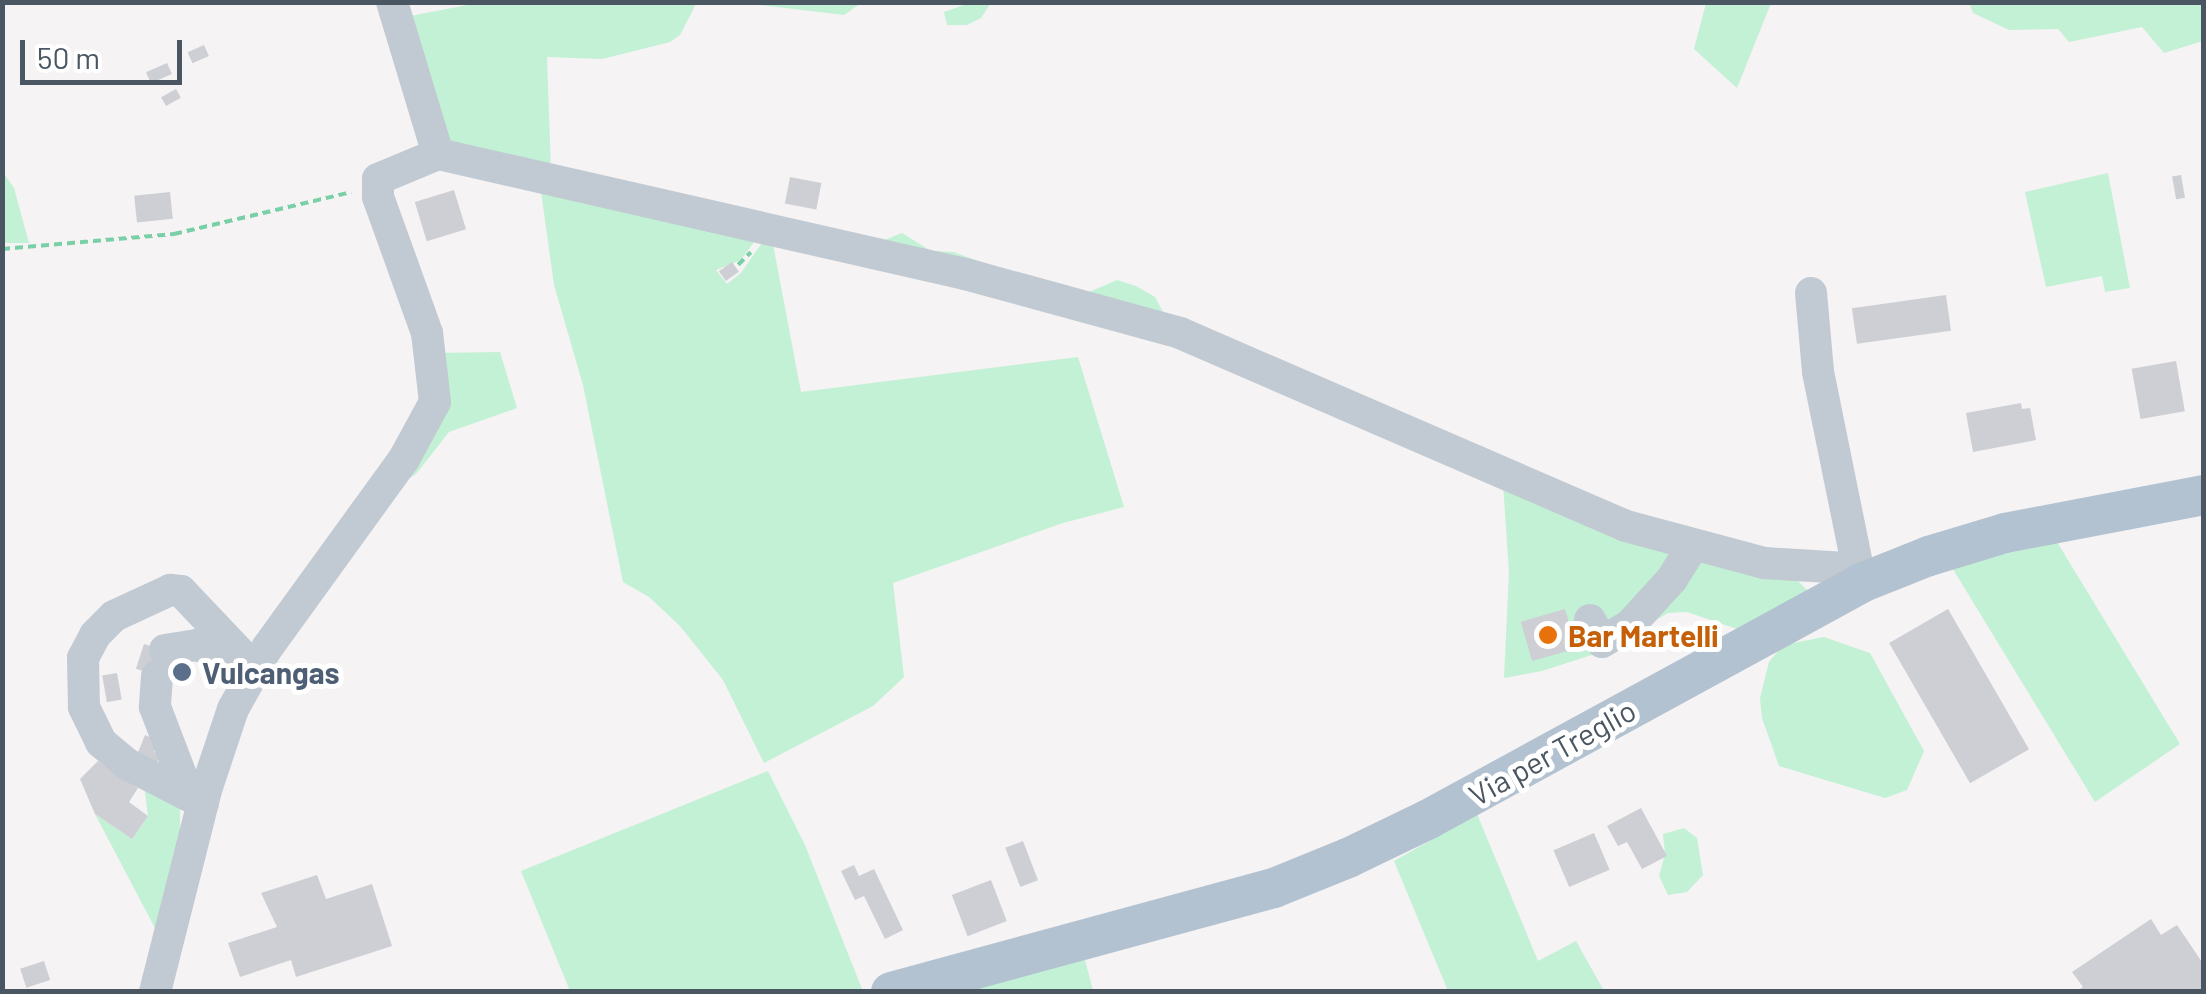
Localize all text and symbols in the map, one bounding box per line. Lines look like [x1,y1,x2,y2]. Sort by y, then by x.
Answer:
scale bar [25,20,188,82]
text: 50 m [37,39,100,75]
place label: Bar Martelli [1568,617,1719,653]
marker: Bar Martelli [1537,624,1559,646]
place label: Vulcangas [202,654,340,690]
marker: Vulcangas [171,661,193,683]
street label: Via per Treglio [1462,691,1642,813]

